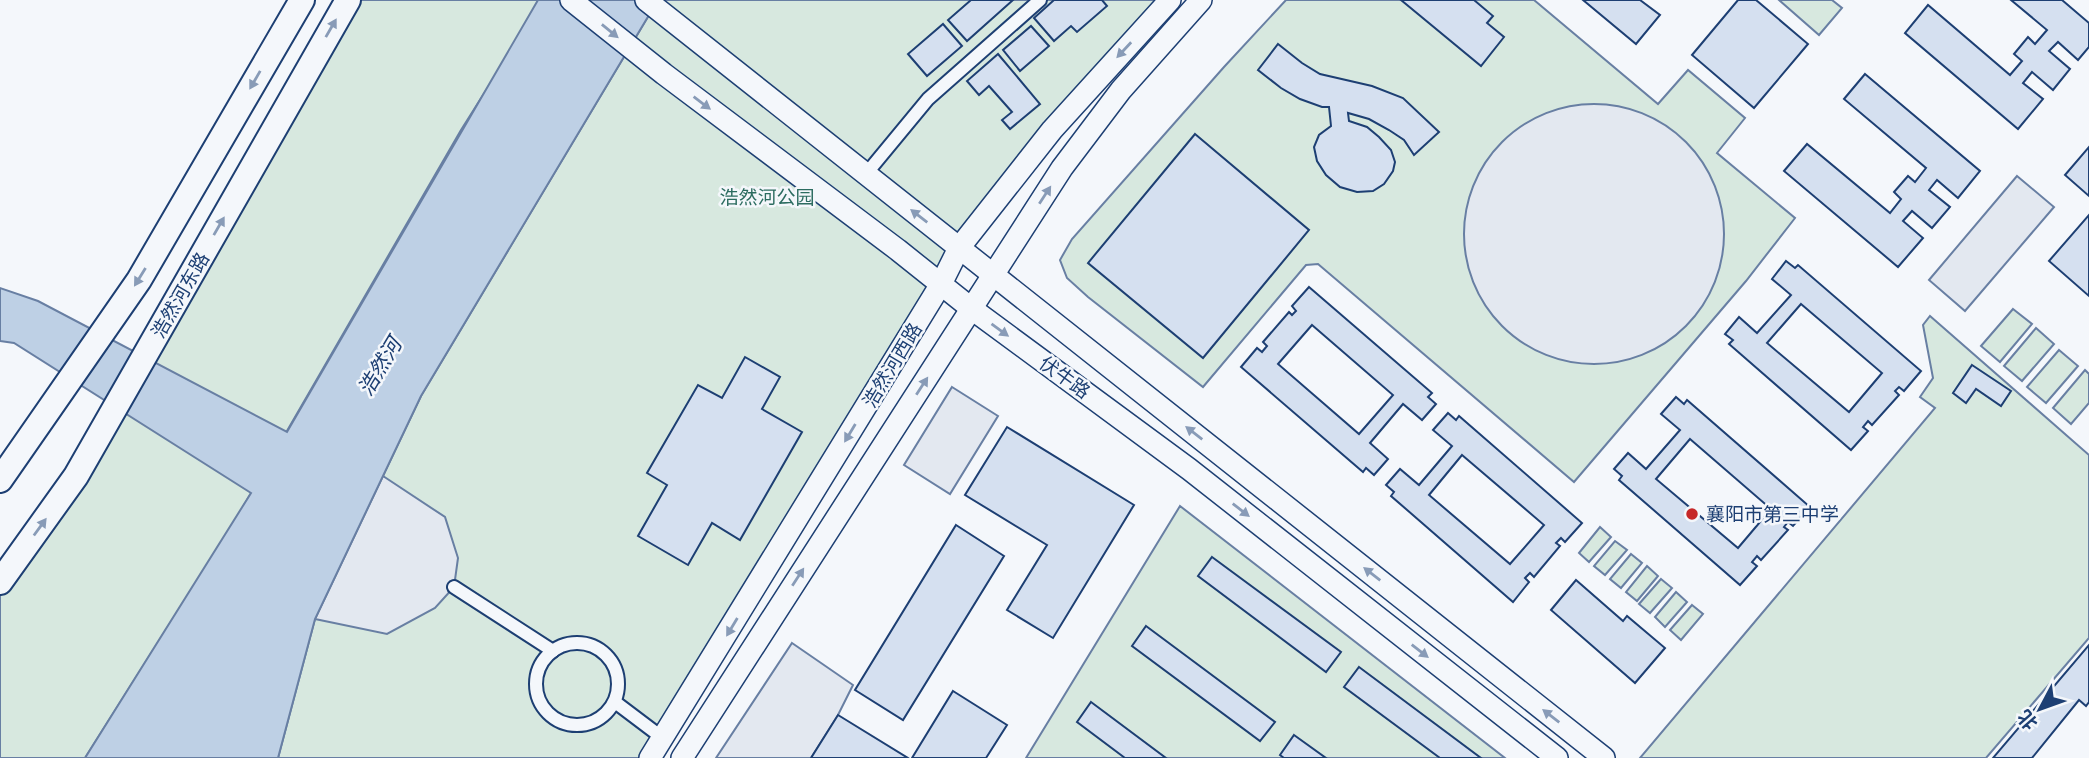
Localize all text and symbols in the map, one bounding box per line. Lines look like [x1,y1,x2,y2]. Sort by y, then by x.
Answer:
one-way arrow [325,19,337,38]
one-way arrow [600,23,618,38]
one-way arrow [1116,41,1132,59]
one-way arrow [249,71,261,90]
one-way arrow [693,96,712,110]
park label: 浩然河公园 [719,185,815,212]
one-way arrow [1038,185,1051,204]
one-way arrow [911,209,929,224]
one-way arrow [213,217,225,236]
street label: 浩然河东路 [146,248,217,344]
one-way arrow [134,267,147,286]
street label: 浩然河西路 [857,318,929,413]
one-way arrow [991,322,1009,337]
water label: 浩然河 [351,329,411,402]
street label: 伏牛路 [1033,351,1095,406]
one-way arrow [915,376,928,396]
one-way arrow [844,424,857,443]
one-way arrow [1185,426,1203,441]
place label: 襄阳市第三中学 [1706,502,1839,529]
one-way arrow [1232,503,1250,518]
marker: 襄阳市第三中学 [1684,506,1700,522]
one-way arrow [33,518,47,536]
one-way arrow [791,567,804,586]
one-way arrow [1364,567,1382,582]
one-way arrow [725,618,738,637]
one-way arrow [1411,643,1429,658]
north arrow [2005,674,2075,744]
text: 北 [2012,703,2045,735]
one-way arrow [1542,708,1560,723]

